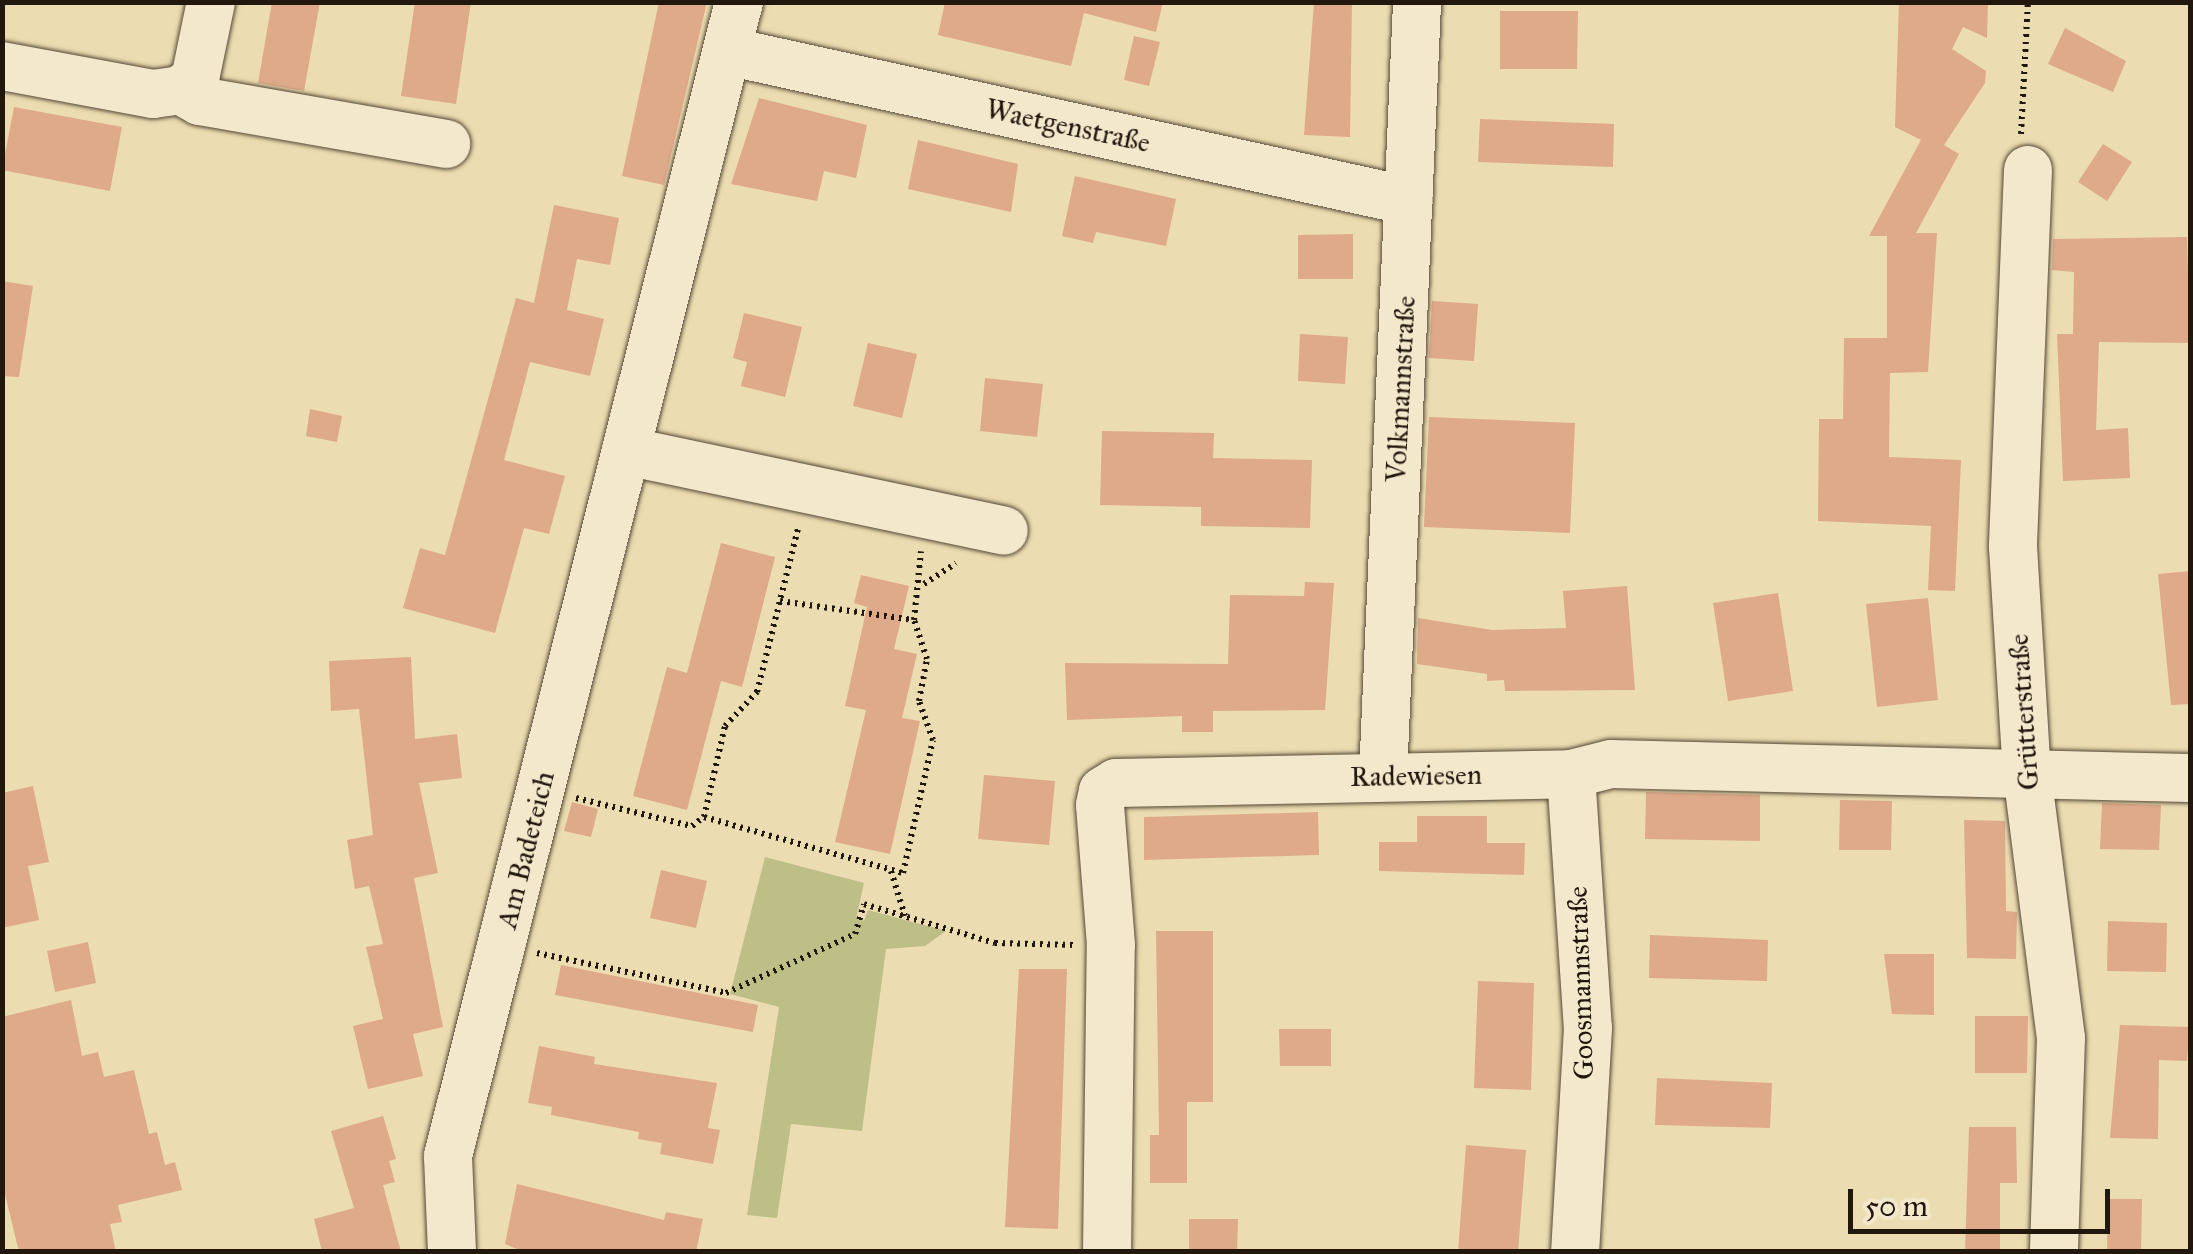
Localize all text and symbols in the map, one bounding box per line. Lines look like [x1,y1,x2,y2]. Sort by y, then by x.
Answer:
street label: Waetgenstraße [983,92,1153,160]
street label: Volkmannstraße [1379,295,1423,483]
street label: Grütterstraße [2002,633,2046,791]
street label: Radewiesen [1350,758,1482,794]
street label: Am Badeteich [490,768,562,932]
street label: Goosmannstraße [1561,886,1601,1080]
scale bar [1853,1169,2116,1231]
text: 50 m [1865,1188,1928,1224]

